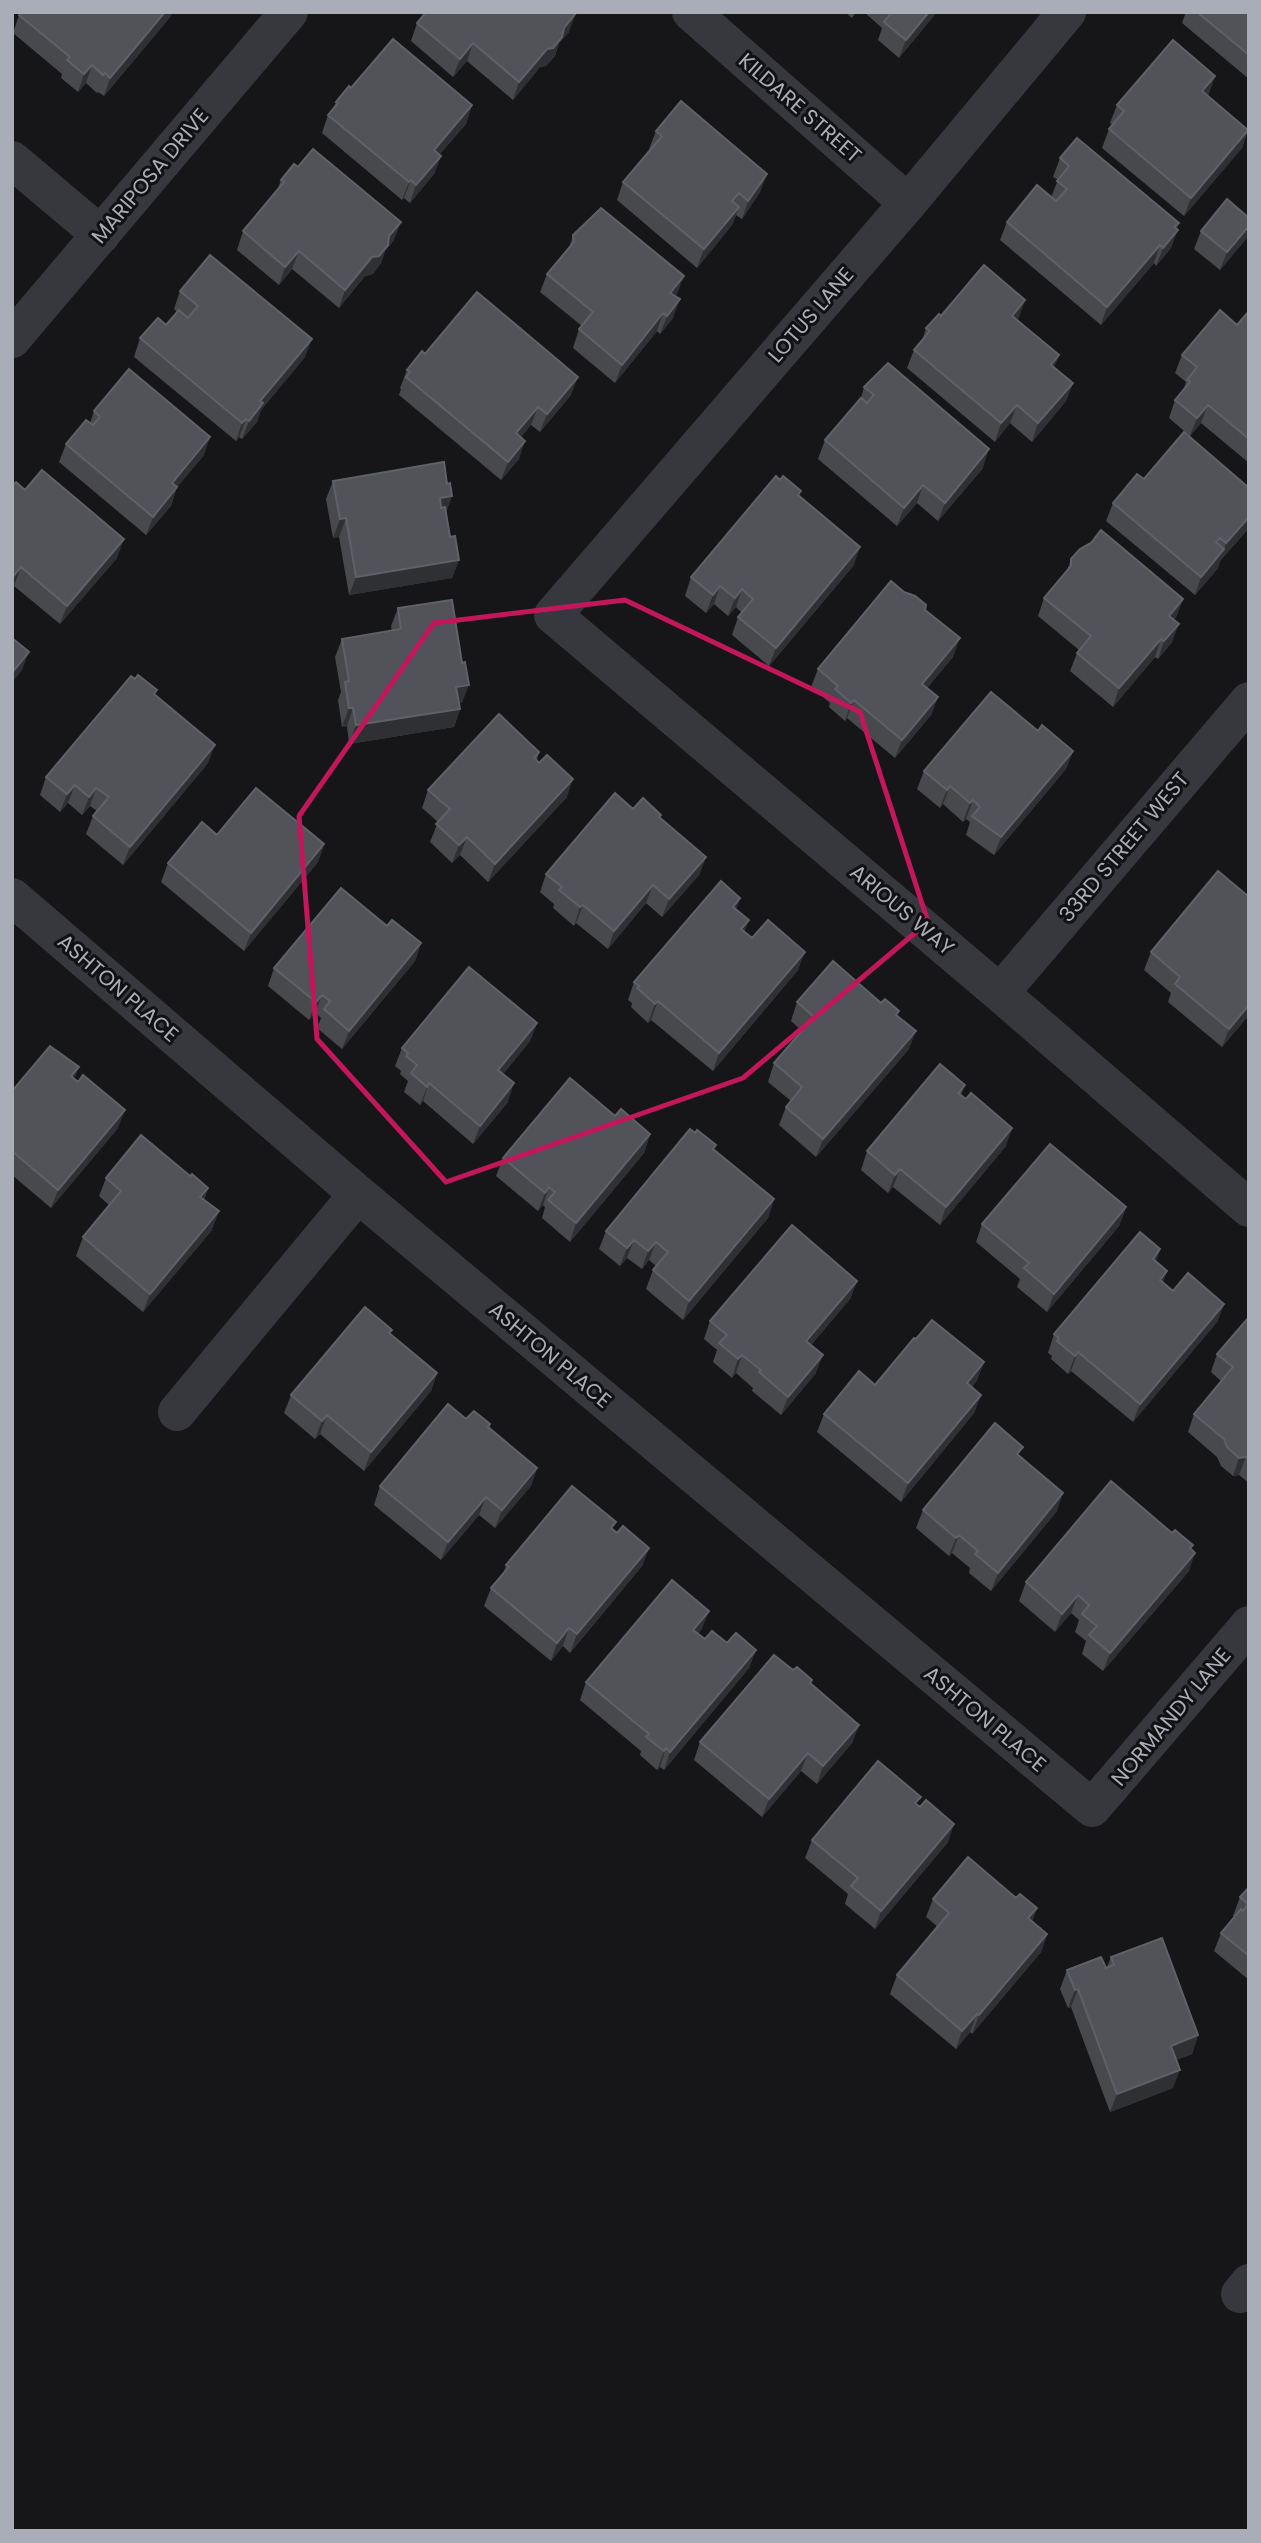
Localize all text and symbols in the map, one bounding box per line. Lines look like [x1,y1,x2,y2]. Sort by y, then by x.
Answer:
street label: KILDARE STREET [733,46,868,169]
street label: MARIPOSA DRIVE [84,102,215,250]
street label: LOTUS LANE [761,261,860,369]
street label: 33RD STREET WEST [1052,765,1195,928]
street label: ARIOUS WAY [844,857,961,962]
street label: ASHTON PLACE [52,927,185,1048]
street label: ASHTON PLACE [483,1295,618,1414]
street label: NORMANDY LANE [1104,1641,1237,1792]
street label: ASHTON PLACE [918,1659,1053,1778]

